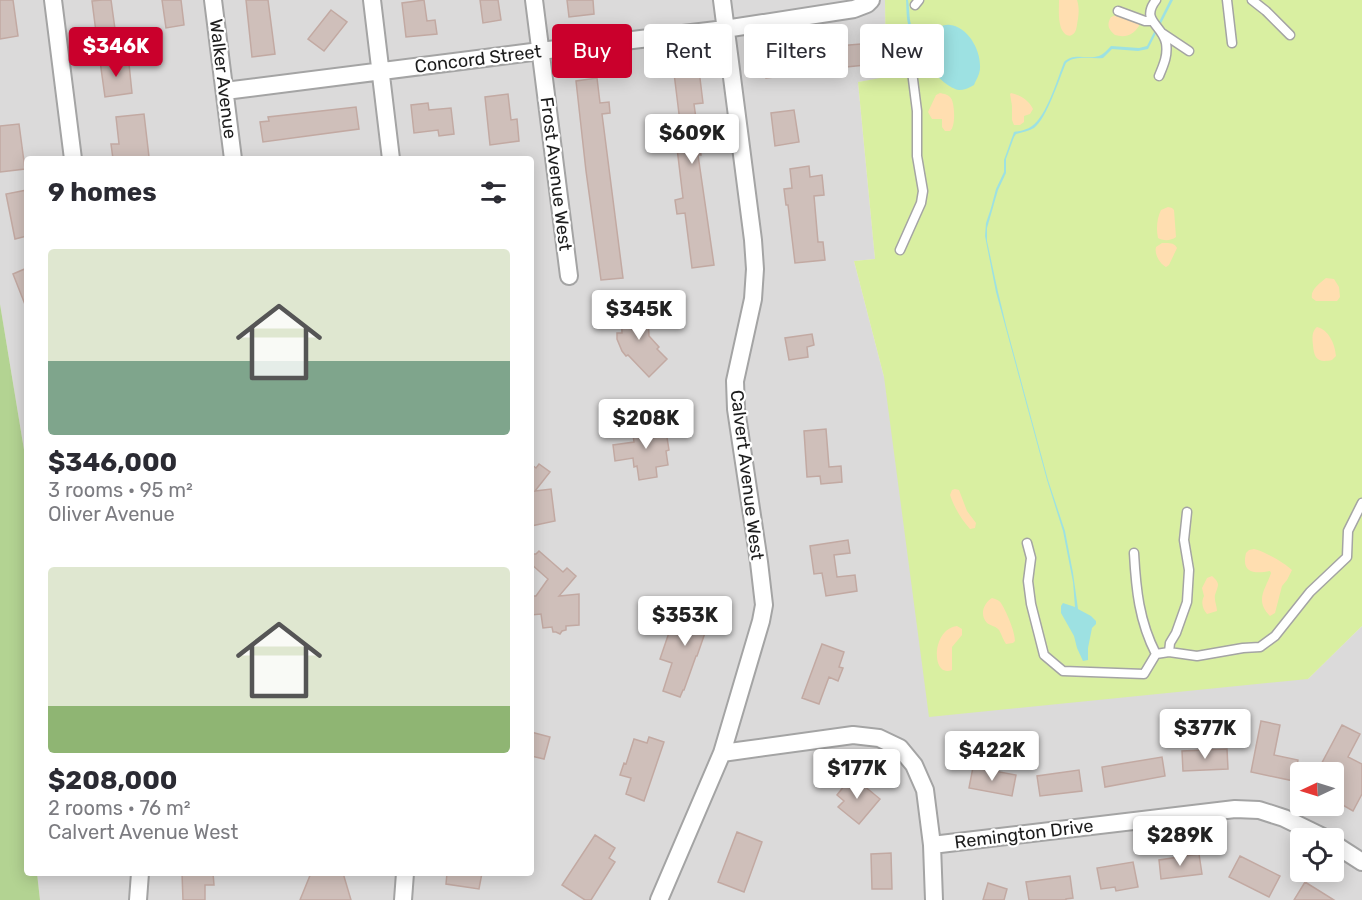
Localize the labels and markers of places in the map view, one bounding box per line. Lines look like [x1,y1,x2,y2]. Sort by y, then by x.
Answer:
pin: $346K [74,27,158,78]
pin: $609K [650,114,734,165]
pin: $345K [597,290,681,341]
pin: $208K [604,399,688,450]
pin: $353K [643,596,727,647]
pin: $377K [1163,709,1247,760]
pin: $422K [950,731,1034,782]
pin: $177K [815,749,899,800]
pin: $289K [1138,816,1222,867]

